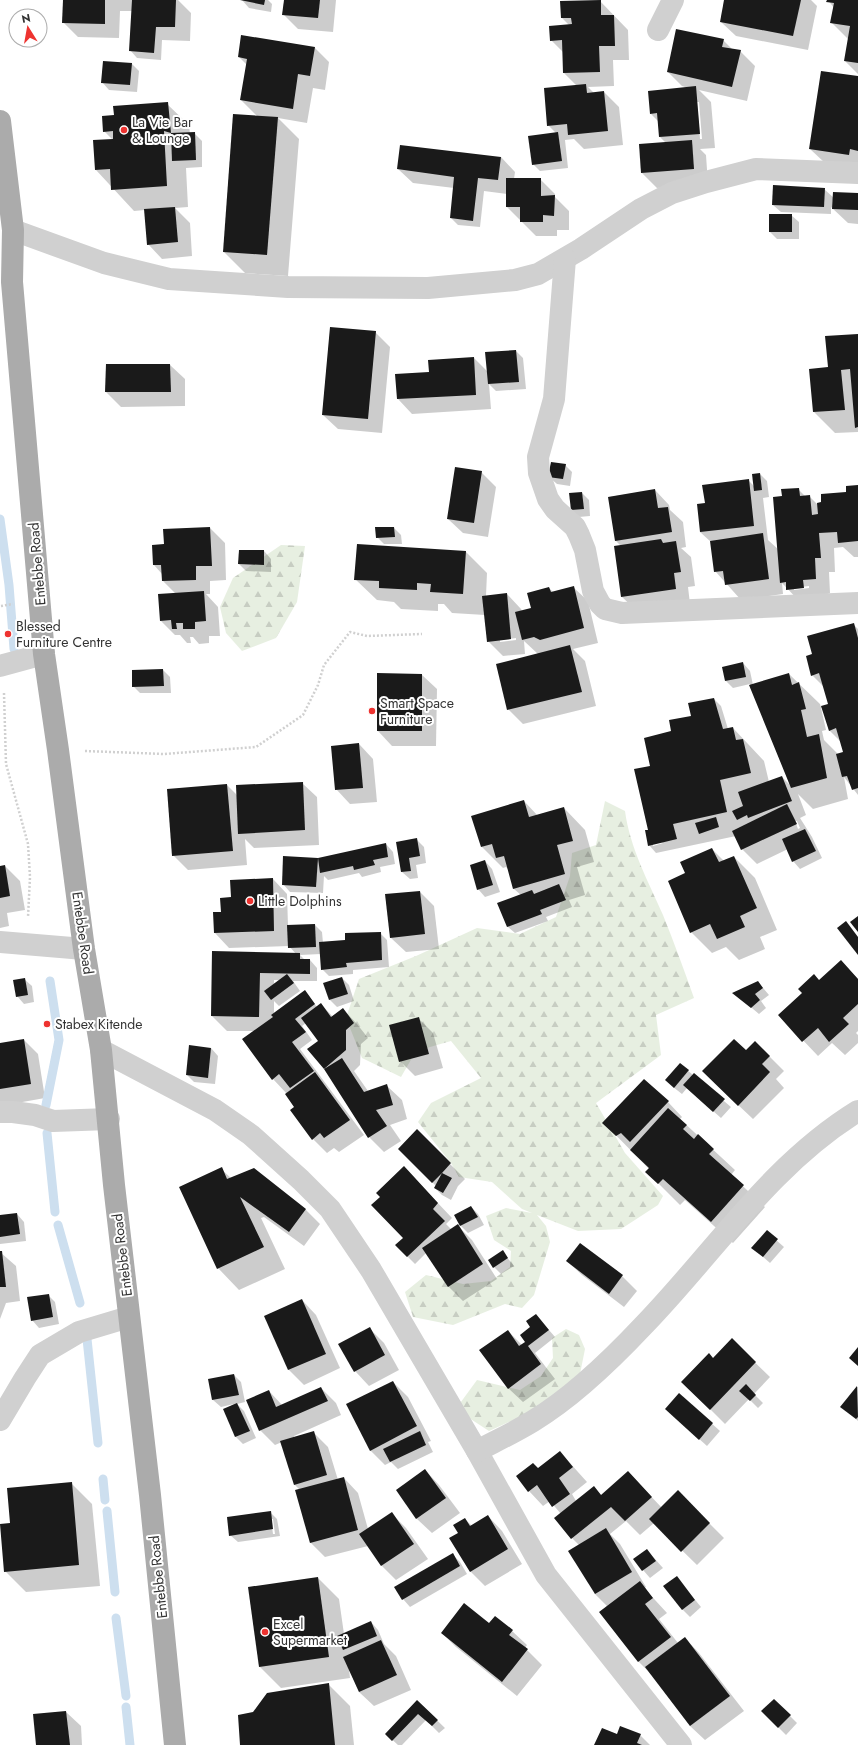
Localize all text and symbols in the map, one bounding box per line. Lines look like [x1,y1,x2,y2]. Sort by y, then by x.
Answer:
north arrow [8,8,48,48]
text: N [20,9,32,27]
place label: La Vie Bar & Lounge [132,112,193,148]
marker: La Vie Bar & Lounge [119,125,129,135]
street label: Entebbe Road [23,522,51,606]
place label: Blessed Furniture Centre [16,616,112,652]
marker: Blessed Furniture Centre [3,629,13,639]
place label: Smart Space Furniture [380,693,454,729]
marker: Smart Space Furniture [367,706,377,716]
street label: Entebbe Road [67,890,99,976]
place label: Little Dolphins [258,891,342,911]
marker: Little Dolphins [245,896,255,906]
place label: Stabex Kitende [55,1014,143,1034]
marker: Stabex Kitende [42,1019,52,1029]
street label: Entebbe Road [107,1212,137,1298]
street label: Entebbe Road [144,1535,172,1619]
place label: Excel Supermarket [273,1614,348,1650]
marker: Excel Supermarket [260,1627,270,1637]

